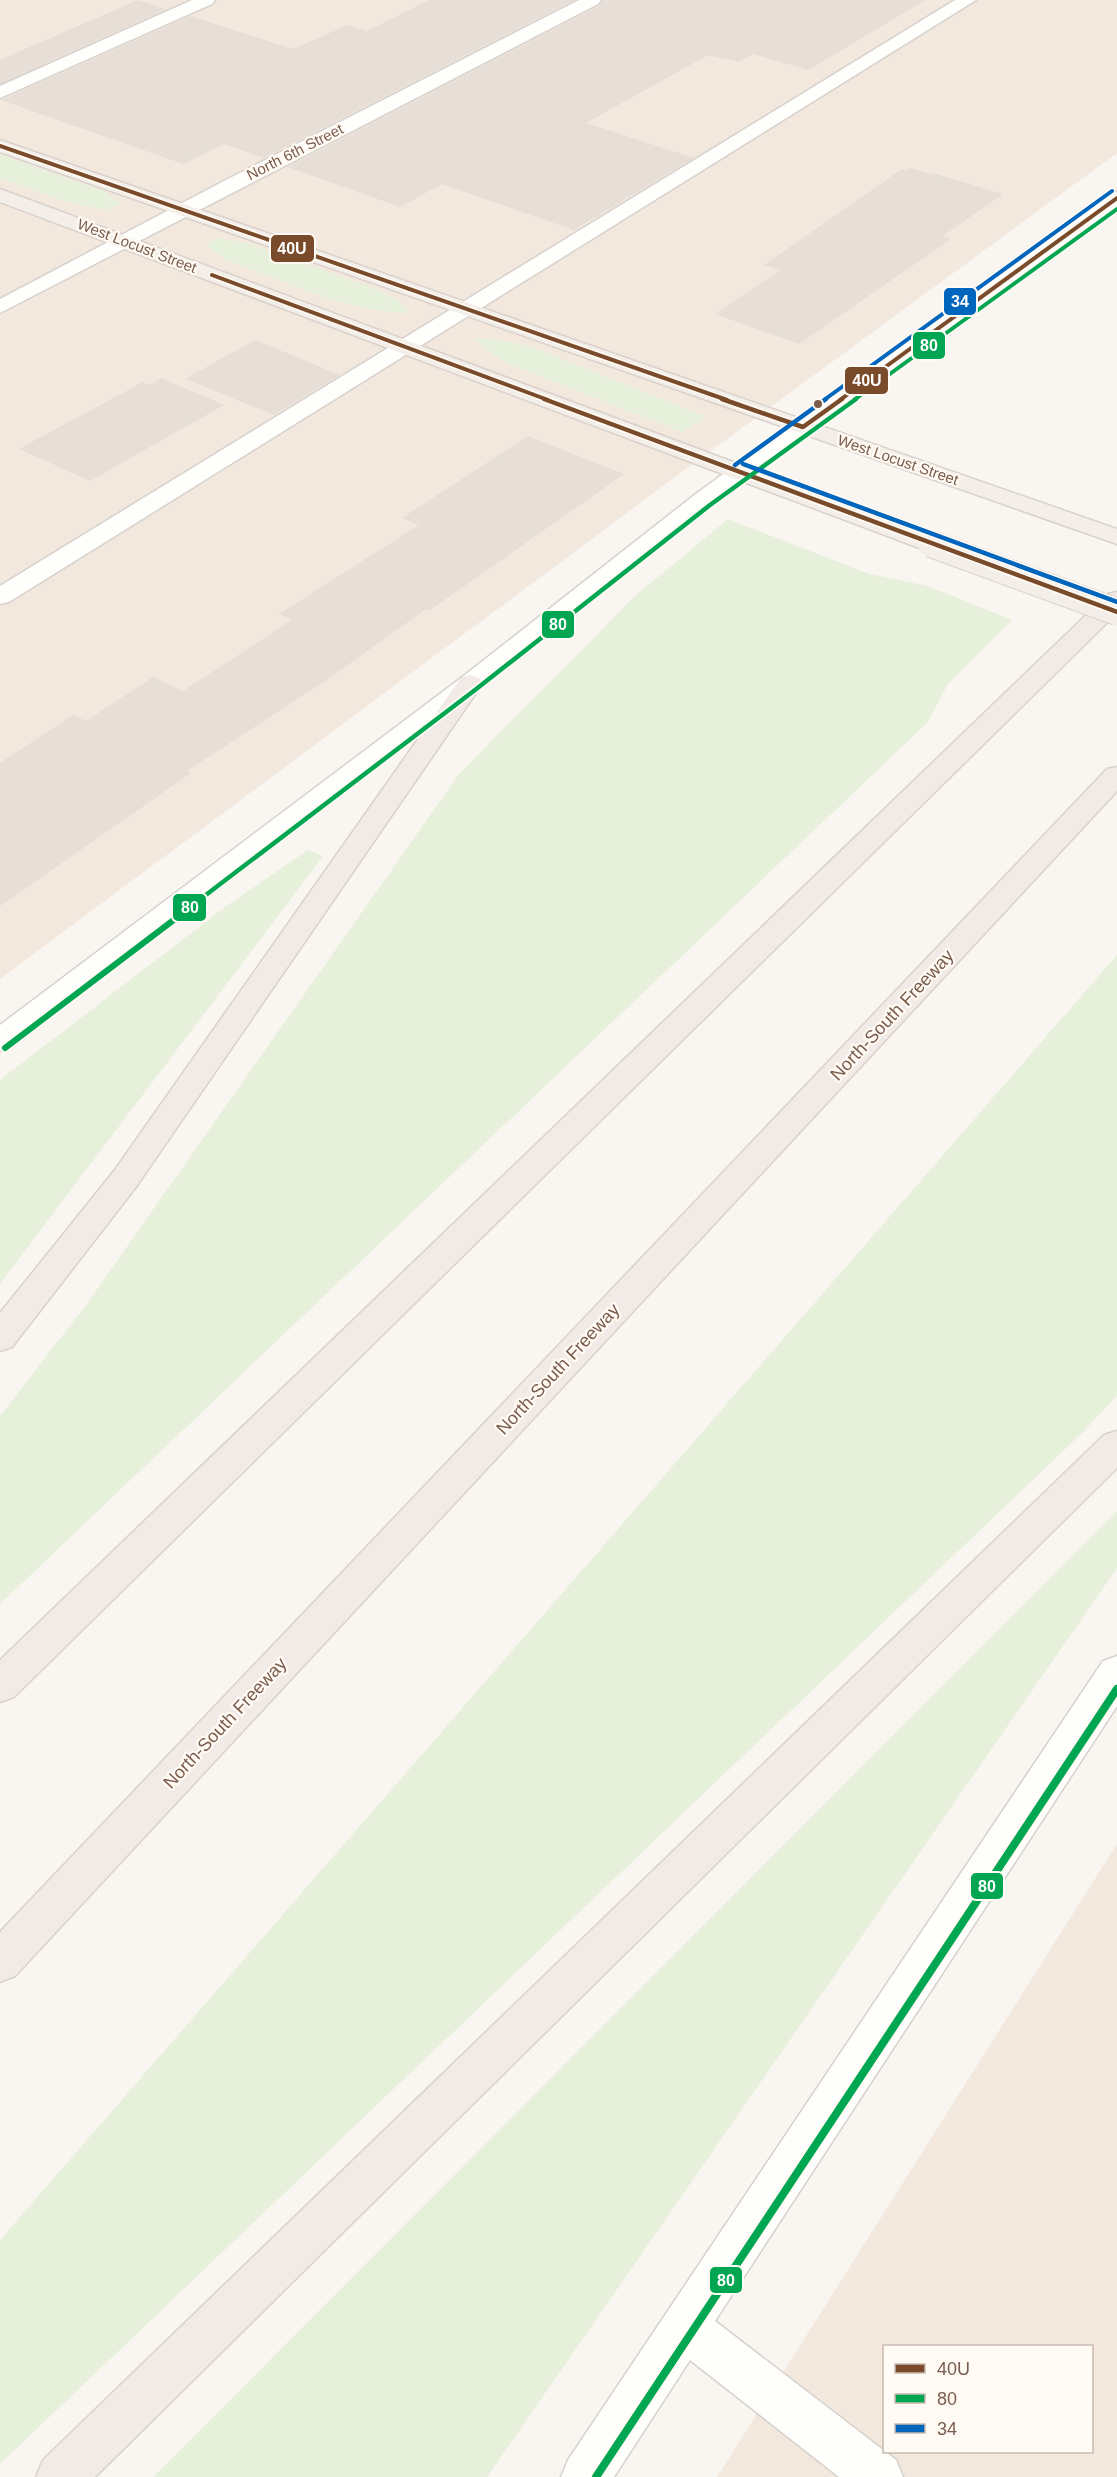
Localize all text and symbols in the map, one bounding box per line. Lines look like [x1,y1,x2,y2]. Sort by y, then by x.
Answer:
street label: North 6th Street [244,120,347,183]
street label: West Locust Street [75,215,200,276]
line badge: 40U [270,234,315,263]
text: 40U [277,240,307,257]
line badge: 34 [943,287,977,316]
text: 34 [951,293,969,310]
line badge: 80 [912,331,946,360]
text: 80 [920,337,938,354]
line badge: 40U [844,366,889,395]
text: 40U [852,372,882,389]
unlabelled marker [812,398,824,410]
street label: West Locust Street [836,431,961,488]
line badge: 80 [541,610,575,639]
text: 80 [549,616,567,633]
line badge: 80 [172,893,207,922]
text: 80 [181,899,199,916]
street label: North-South Freeway [826,946,958,1084]
street label: North-South Freeway [492,1300,624,1438]
street label: North-South Freeway [159,1654,291,1792]
line badge: 80 [970,1872,1004,1900]
text: 80 [978,1878,996,1895]
line badge: 80 [709,2266,743,2294]
text: 80 [717,2272,735,2289]
legend [883,2345,1093,2453]
text: 40U [937,2359,970,2379]
text: 80 [937,2389,957,2409]
text: 34 [937,2419,957,2439]

